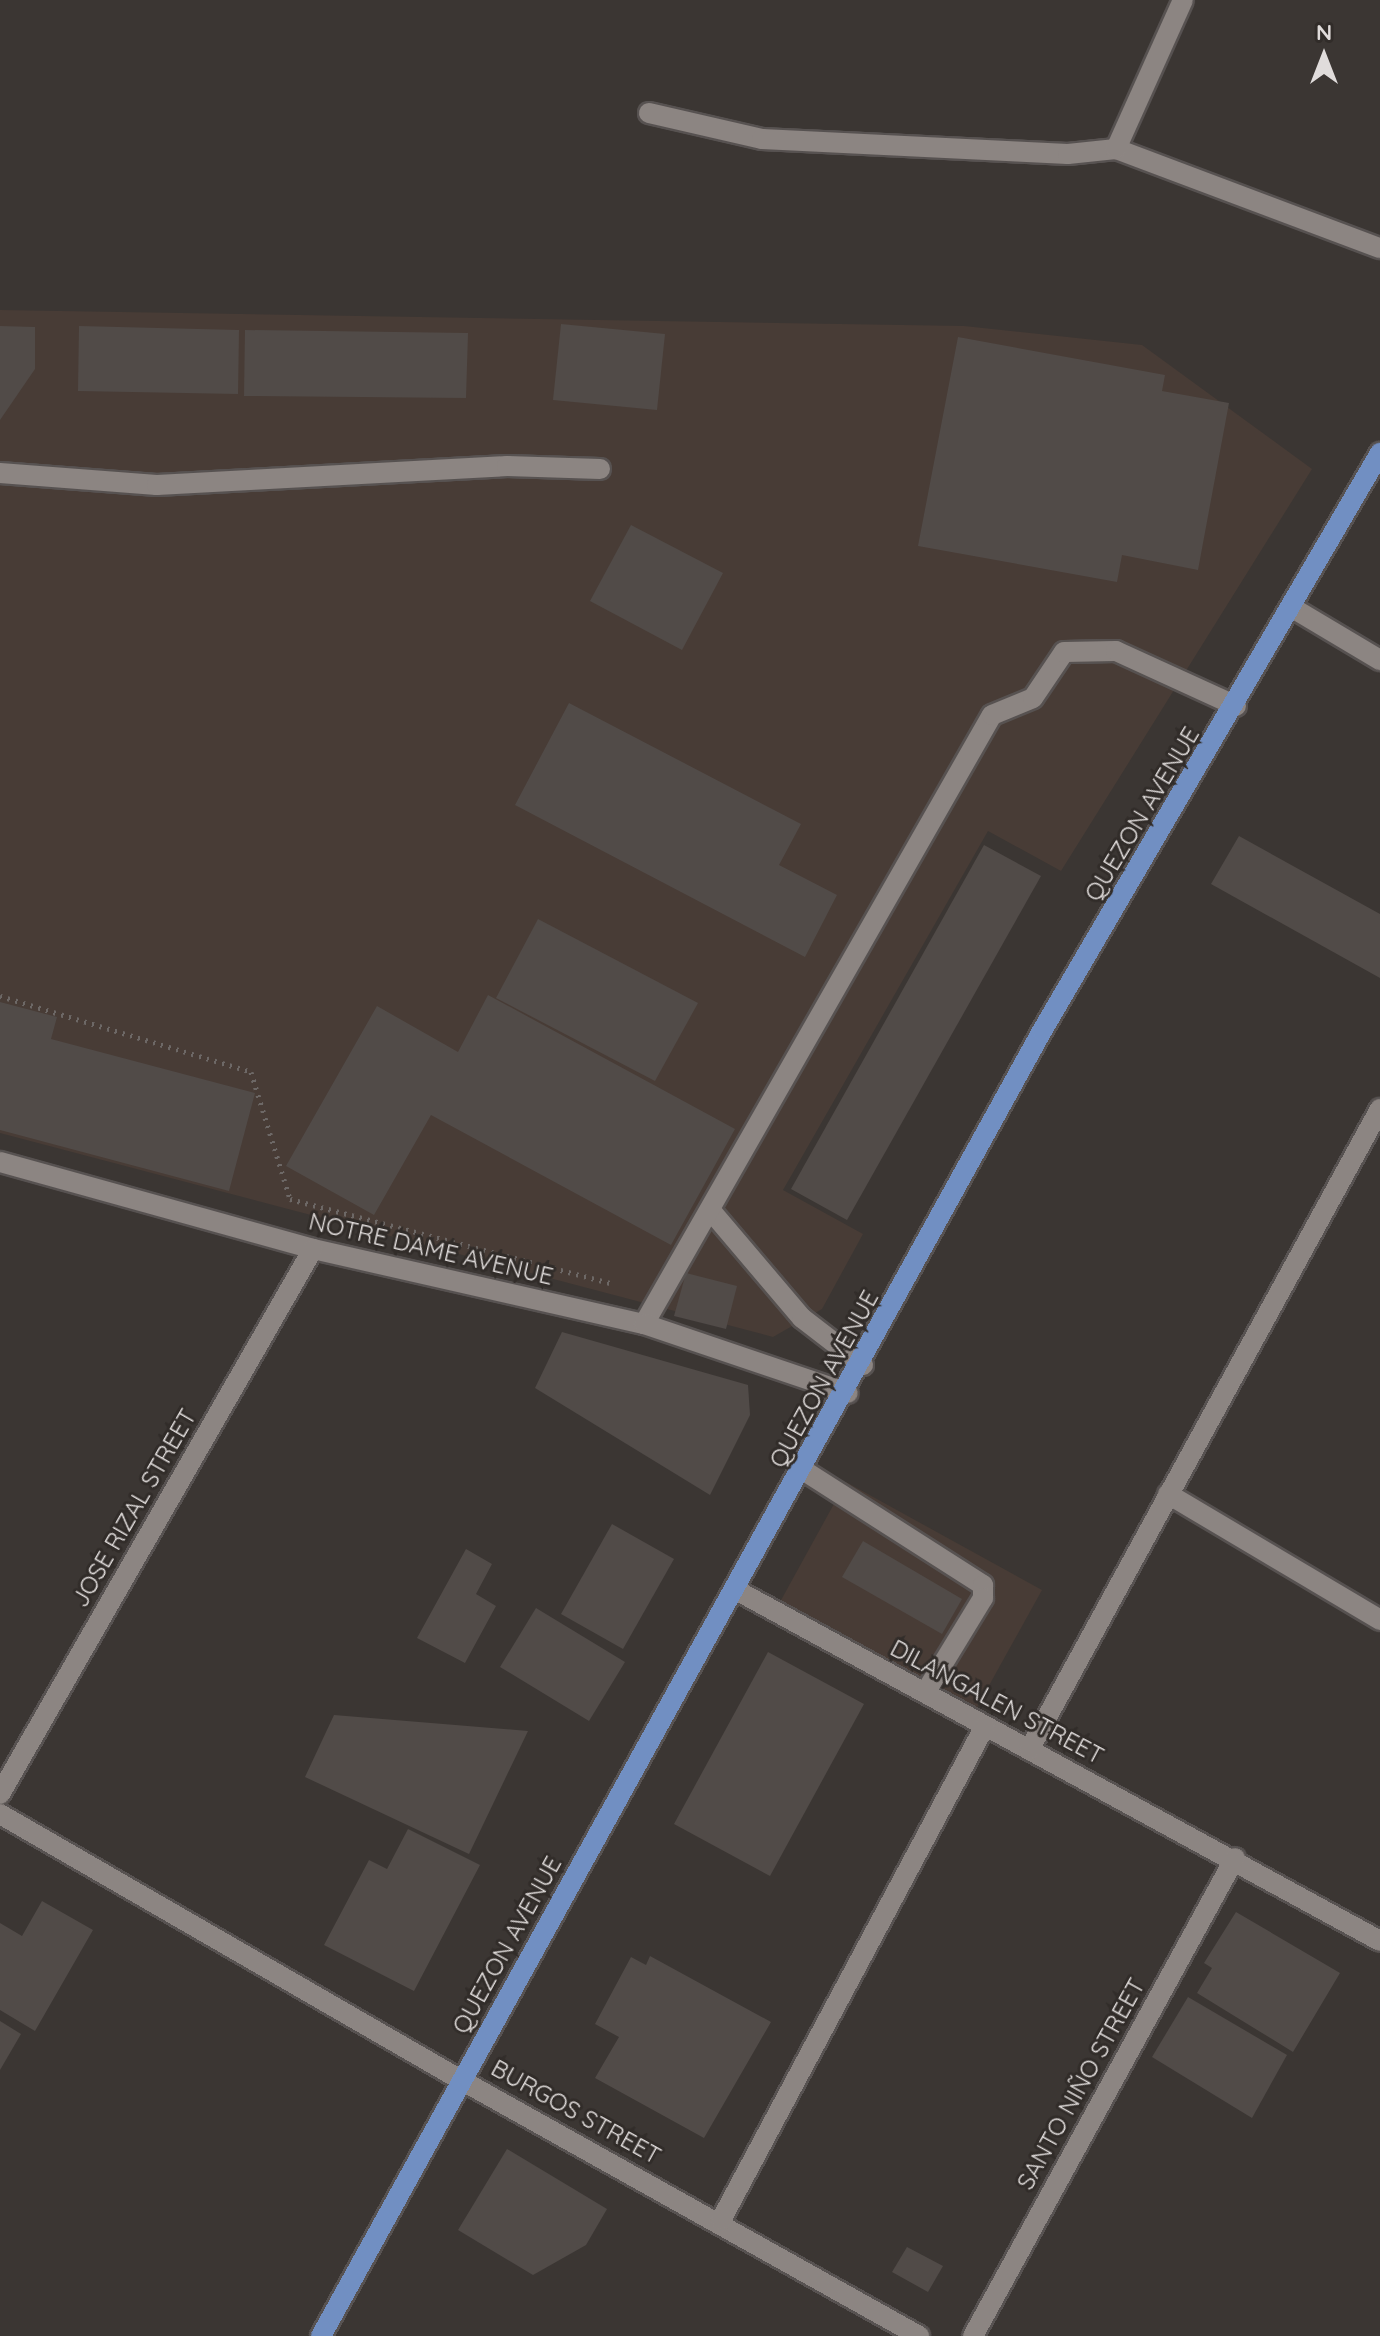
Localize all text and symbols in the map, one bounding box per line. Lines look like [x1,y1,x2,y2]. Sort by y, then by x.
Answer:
north arrow [1284,16,1364,96]
text: N [1316,18,1332,46]
street label: QUEZON AVENUE [1079,722,1205,906]
street label: NOTRE DAME AVENUE [306,1207,556,1291]
street label: QUEZON AVENUE [763,1285,885,1473]
street label: JOSE RIZAL STREET [66,1404,202,1612]
street label: DILANGALEN STREET [885,1634,1109,1770]
street label: QUEZON AVENUE [446,1851,568,2039]
street label: SANTO NIÑO STREET [1011,1973,1151,2195]
street label: BURGOS STREET [486,2053,666,2171]

